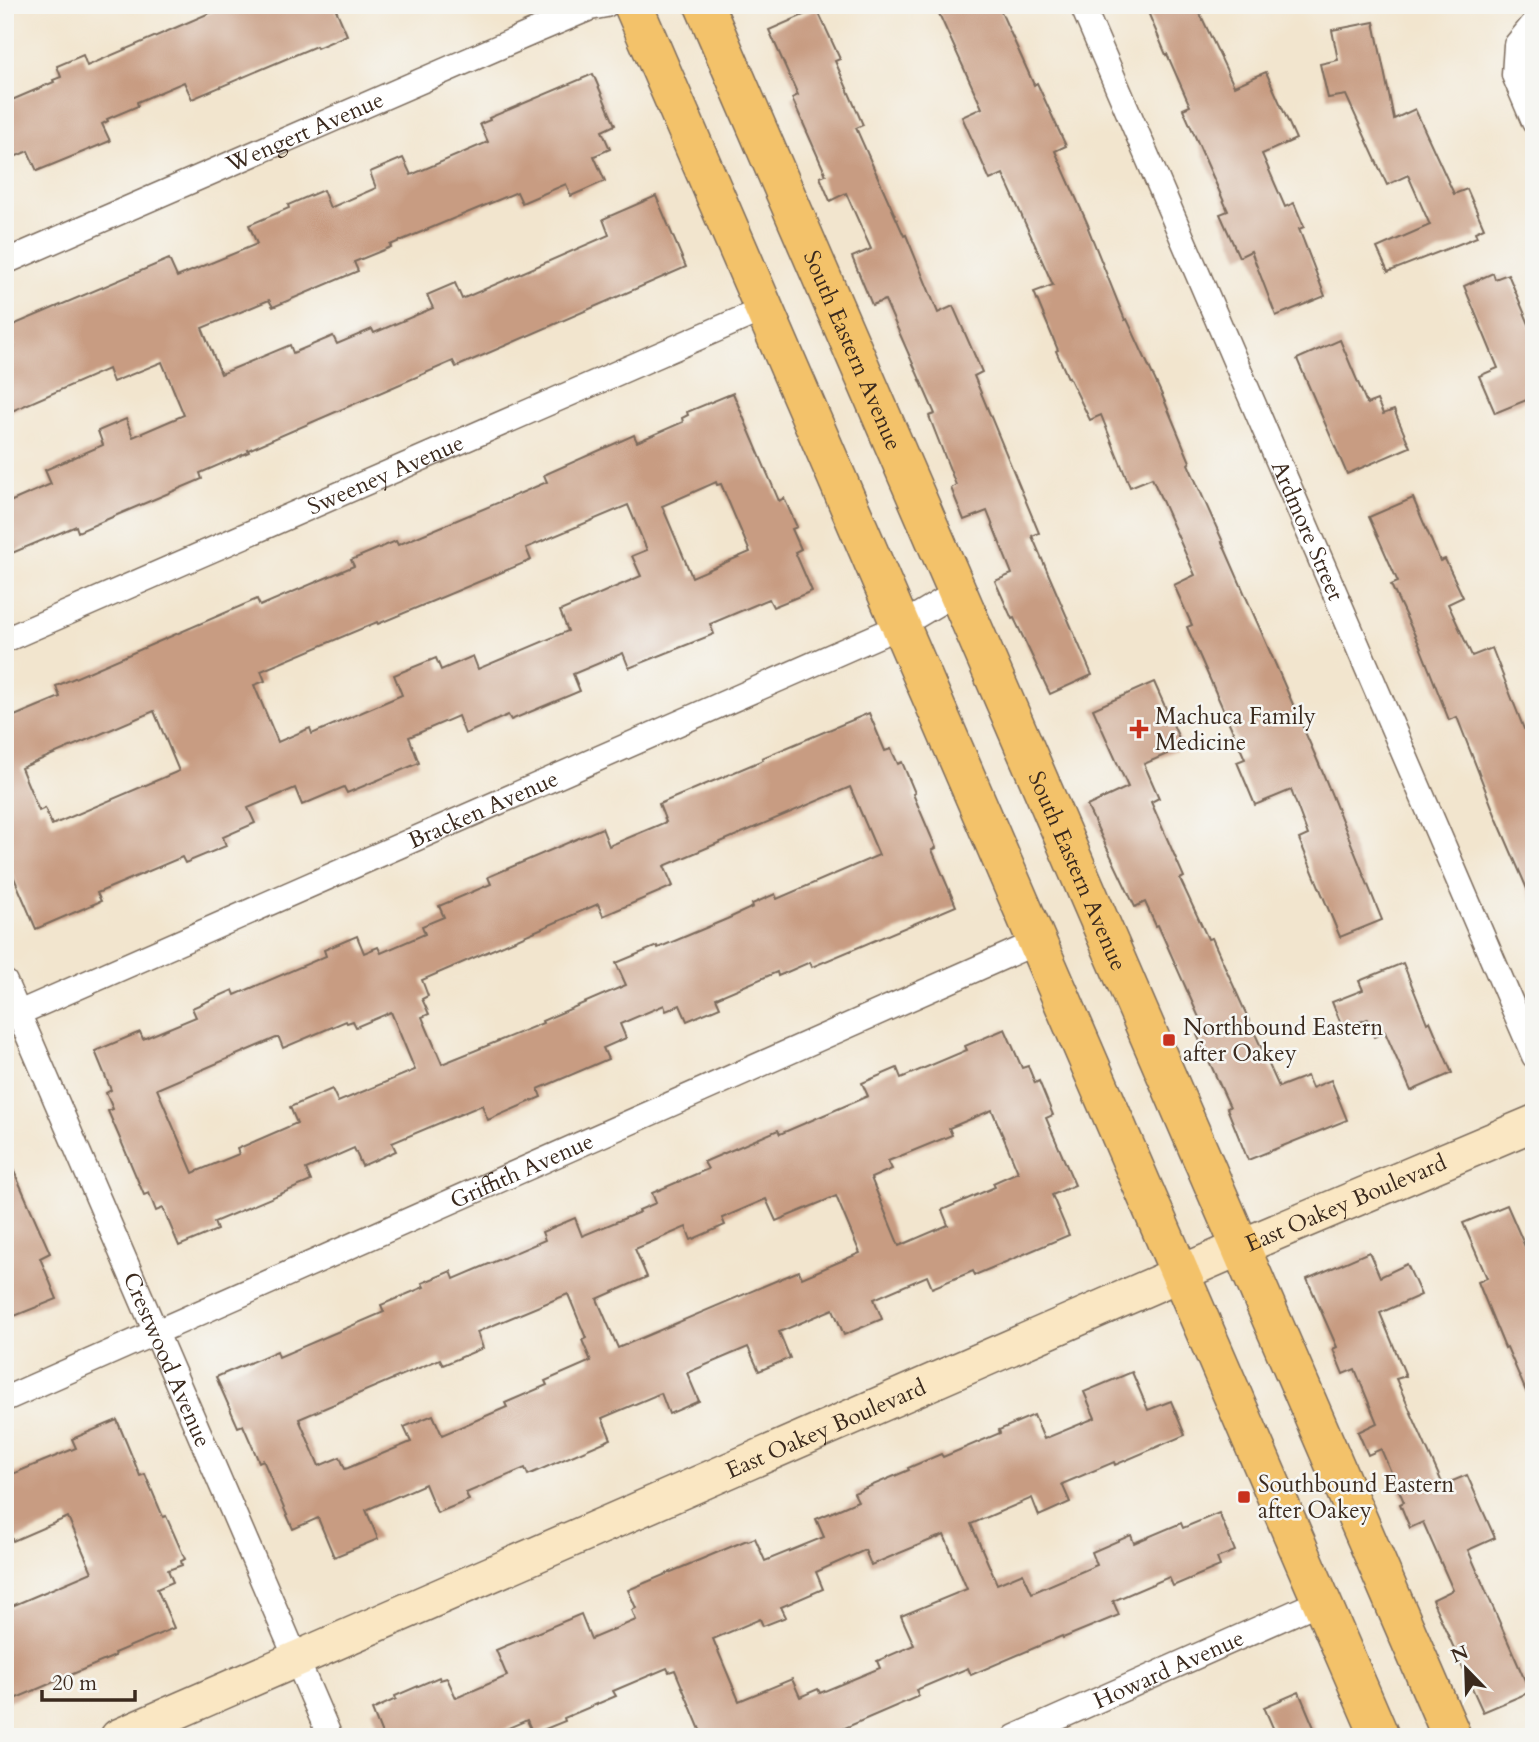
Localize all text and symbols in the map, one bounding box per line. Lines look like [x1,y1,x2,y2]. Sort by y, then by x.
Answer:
street label: Wengert Avenue [221,84,389,180]
street label: South Eastern Avenue [796,246,909,455]
street label: Sweeney Avenue [303,427,469,522]
street label: Ardmore Street [1264,456,1351,605]
place label: Machuca Family Medicine [1155,701,1316,758]
marker: Machuca Family Medicine [1129,719,1149,739]
street label: Bracken Avenue [403,763,563,856]
street label: South Eastern Avenue [1021,766,1134,976]
place label: Northbound Eastern after Oakey [1183,1012,1383,1069]
marker: Northbound Eastern after Oakey [1161,1032,1177,1048]
street label: Griffith Avenue [445,1125,598,1216]
street label: East Oakey Boulevard [1241,1147,1452,1259]
street label: Crestwood Avenue [116,1267,218,1452]
street label: East Oakey Boulevard [721,1371,931,1486]
place label: Southbound Eastern after Oakey [1258,1469,1454,1526]
marker: Southbound Eastern after Oakey [1236,1489,1252,1505]
street label: Howard Avenue [1089,1622,1249,1716]
north arrow [1430,1634,1500,1704]
text: N [1447,1639,1473,1669]
scale bar [42,1658,135,1702]
text: 20 m [52,1669,97,1698]

